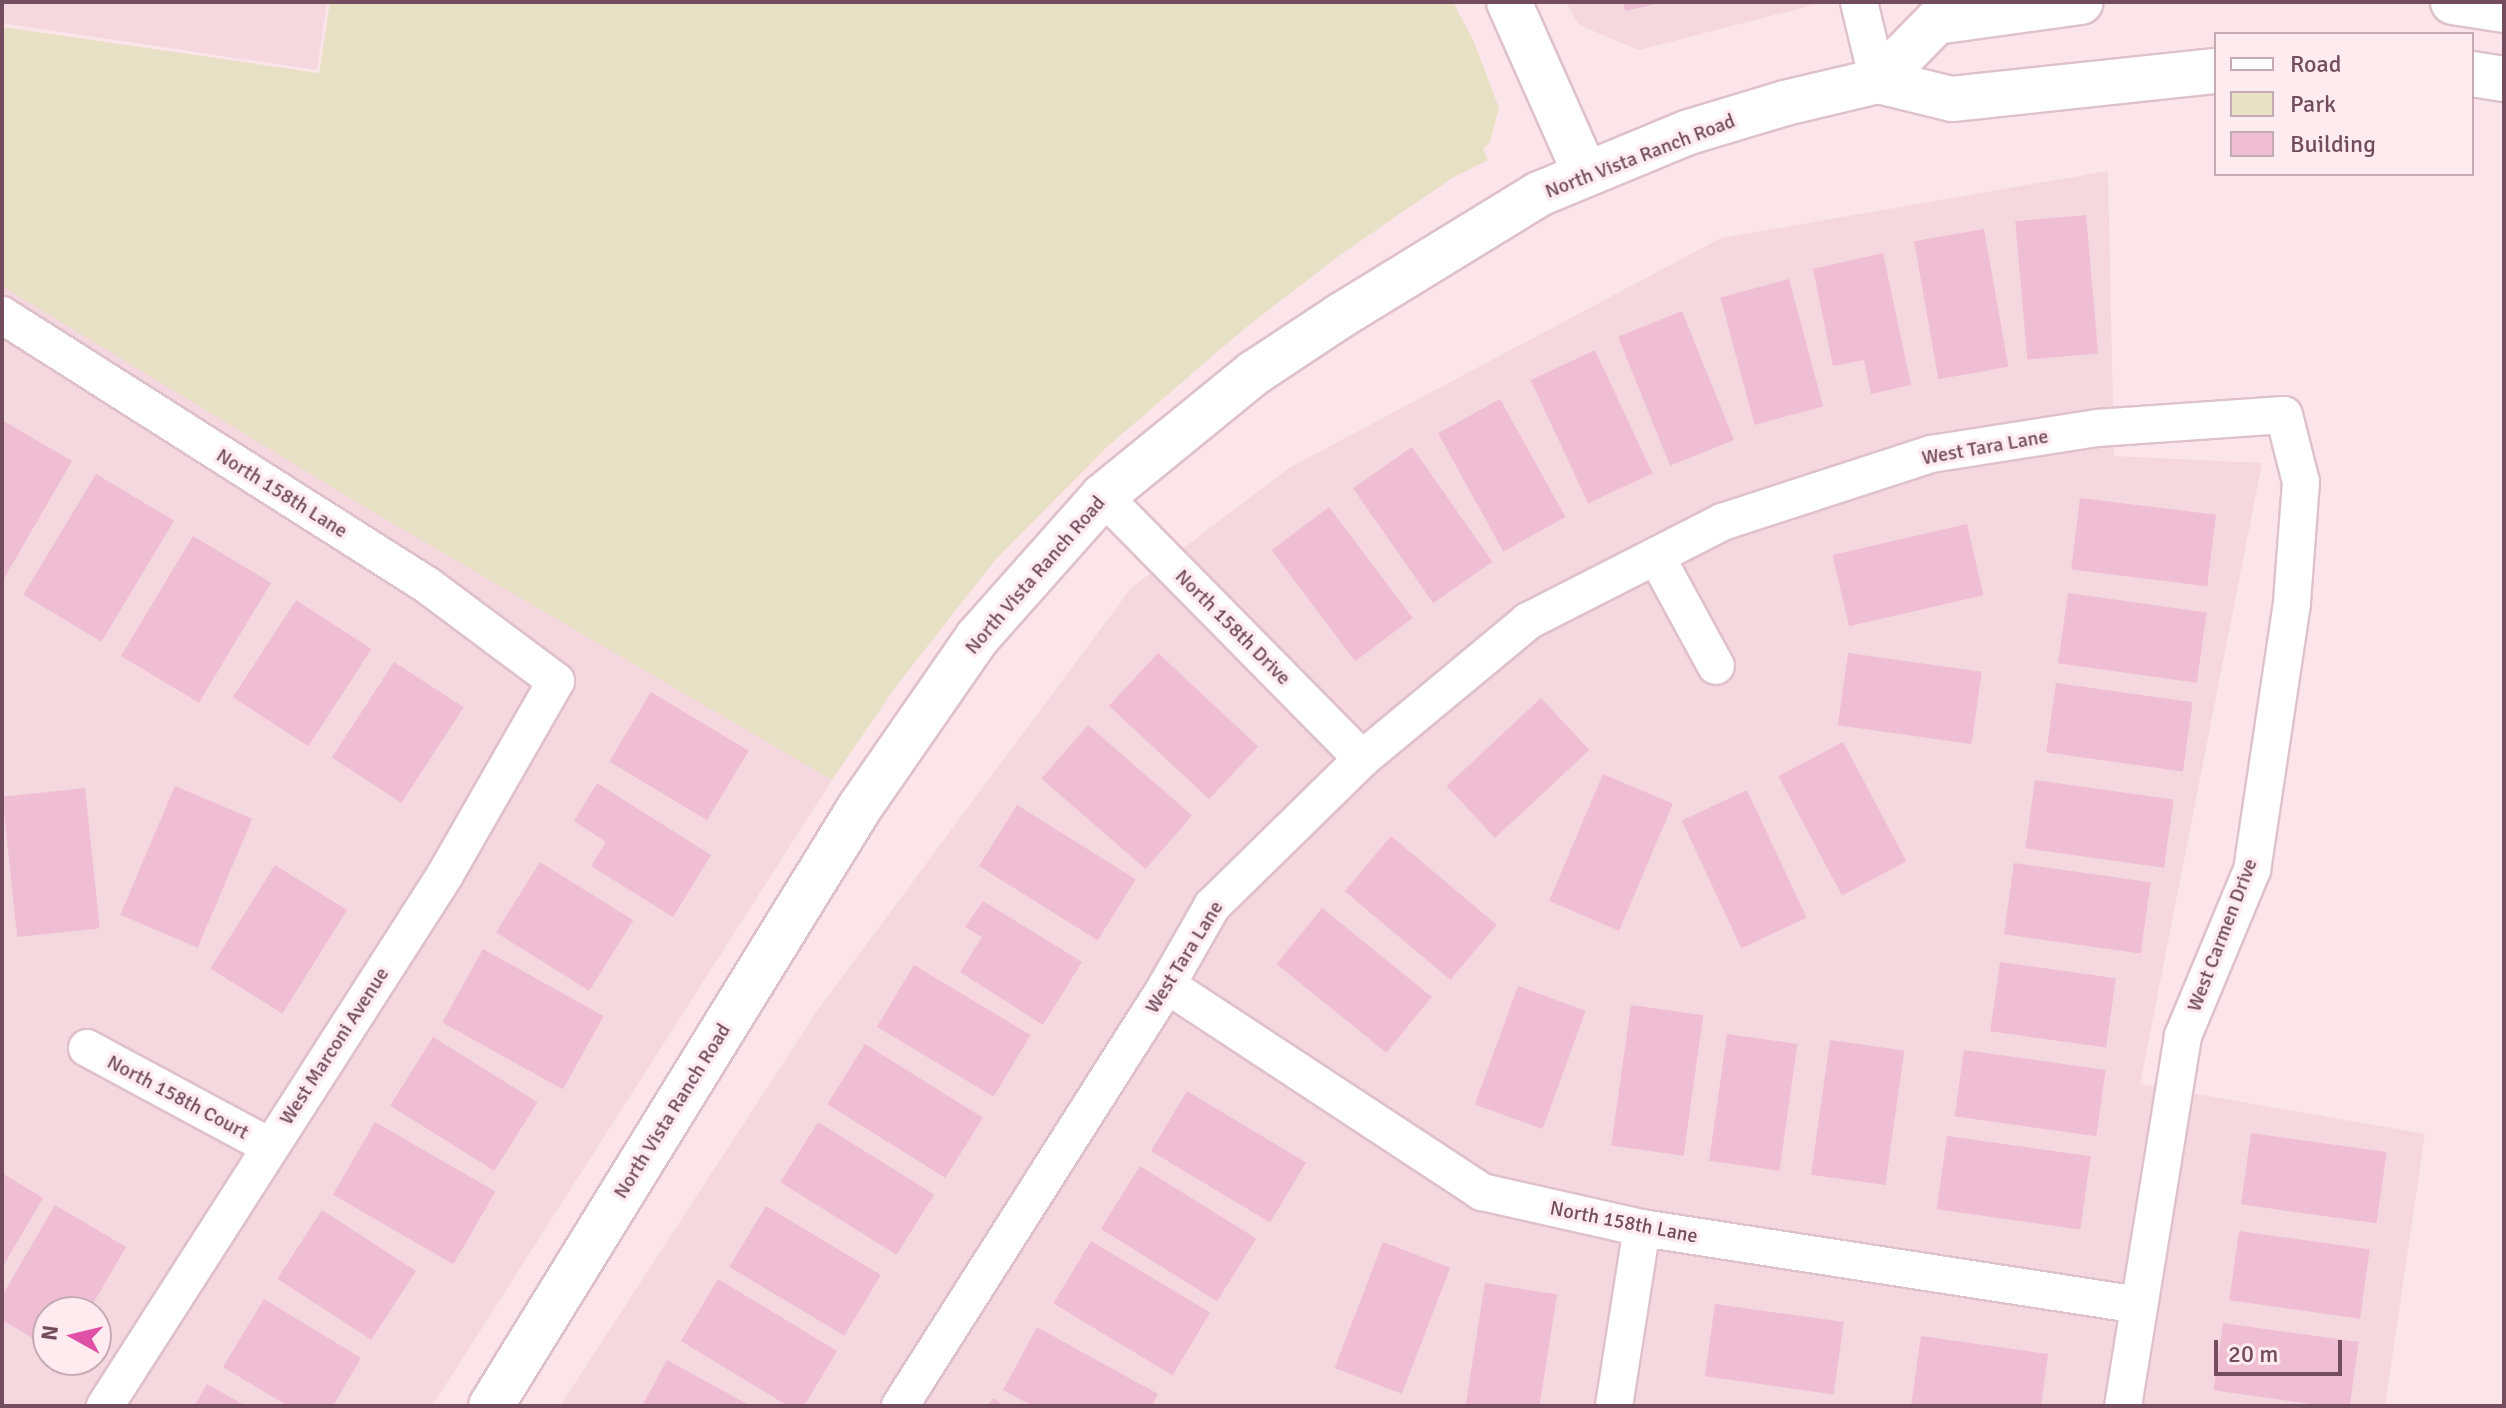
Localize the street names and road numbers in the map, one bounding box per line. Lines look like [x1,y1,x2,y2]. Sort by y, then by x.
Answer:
street label: North Vista Ranch Road [1542,109,1738,203]
street label: West Tara Lane [1920,424,2050,470]
street label: North 158th Lane [212,443,352,543]
street label: North Vista Ranch Road [960,491,1110,659]
street label: North 158th Drive [1170,564,1296,690]
street label: West Carmen Drive [2182,855,2262,1015]
street label: West Tara Lane [1140,896,1228,1018]
street label: West Marconi Avenue [274,963,394,1129]
street label: North Vista Ranch Road [608,1019,736,1203]
street label: North 158th Court [103,1050,253,1144]
street label: North 158th Lane [1548,1196,1700,1248]

